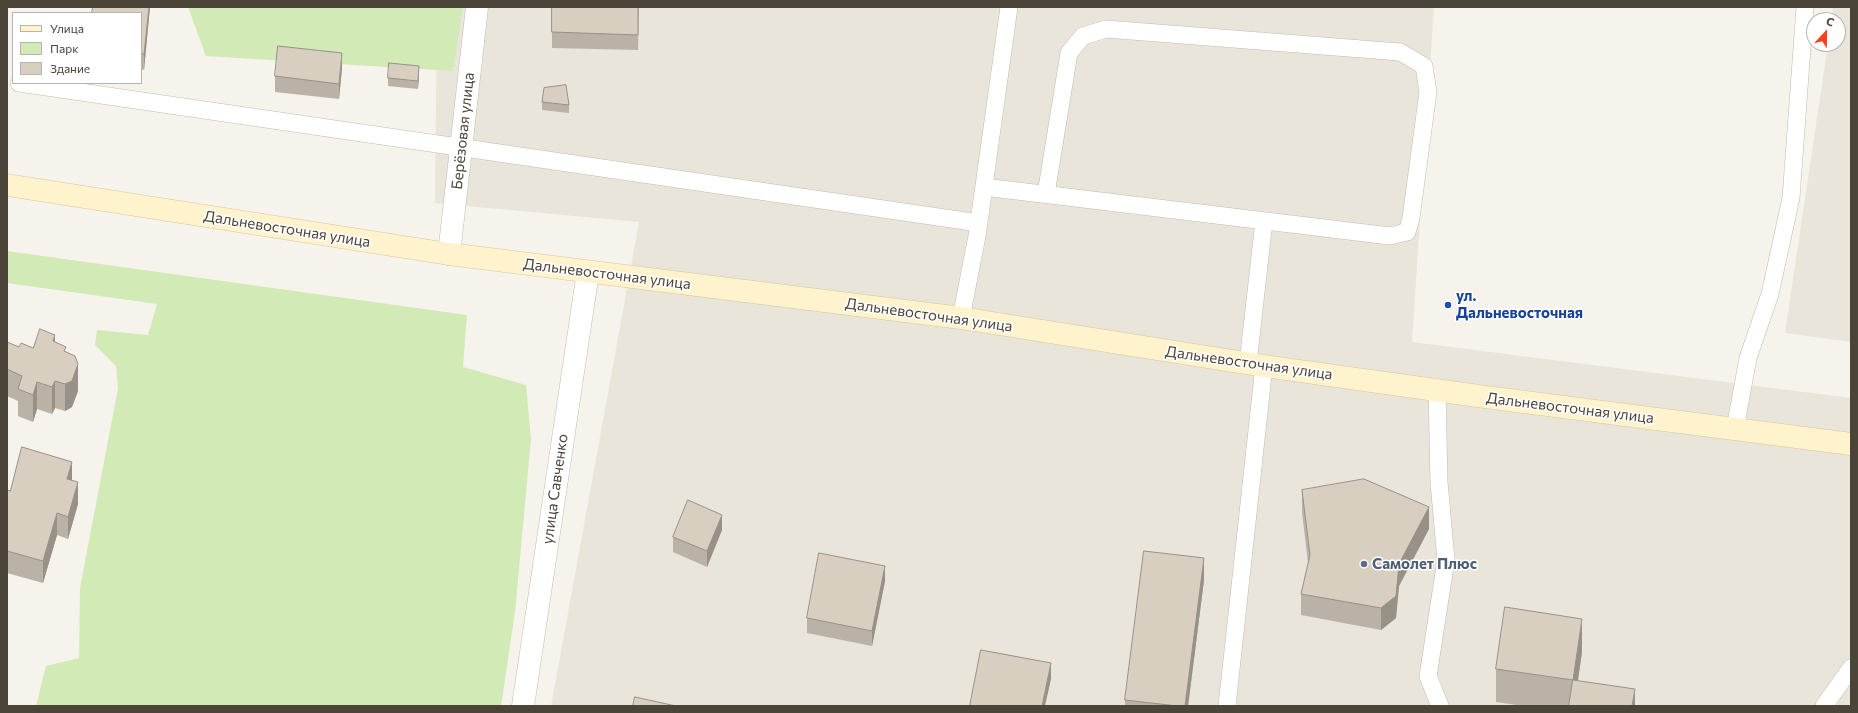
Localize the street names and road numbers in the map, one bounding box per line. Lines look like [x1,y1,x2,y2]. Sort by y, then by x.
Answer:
street label: Берёзовая улица [448,72,478,190]
street label: Дальневосточная улица [202,207,372,251]
street label: Дальневосточная улица [522,255,692,293]
street label: Дальневосточная улица [844,294,1014,336]
street label: Дальневосточная улица [1164,342,1334,384]
street label: Дальневосточная улица [1485,389,1655,427]
street label: улица Савченко [538,433,572,545]

